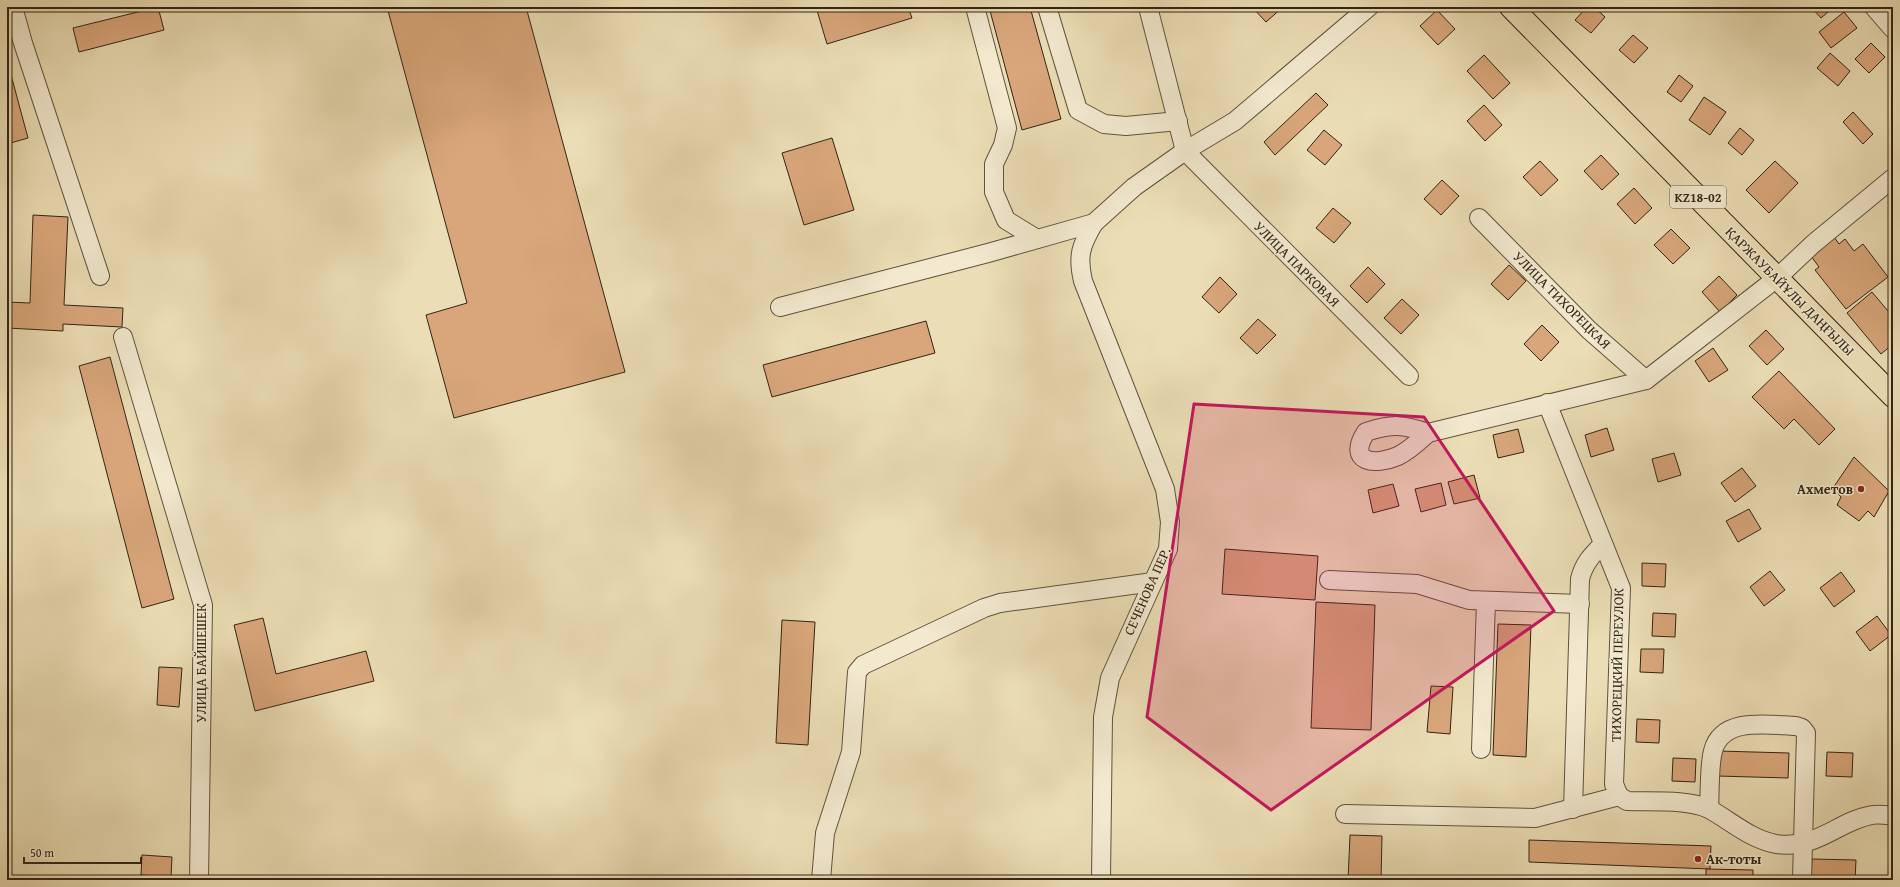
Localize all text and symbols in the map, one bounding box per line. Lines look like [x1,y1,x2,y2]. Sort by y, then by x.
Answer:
road number: KZ18-02 [1670,186,1726,208]
street label: УЛИЦА ПАРКОВАЯ [1250,217,1344,311]
street label: ҚАРЖАУБАЙҰЛЫ ДАҢҒЫЛЫ [1721,222,1859,360]
street label: УЛИЦА ТИХОРЕЦКАЯ [1509,247,1615,353]
place label: Ахметов [1797,479,1853,499]
marker: Ахметов [1856,484,1866,494]
street label: СЕЧЕНОВА ПЕР. [1119,544,1175,638]
street label: ТИХОРЕЦКИЙ ПЕРЕУЛОК [1606,588,1628,742]
street label: УЛИЦА БАЙШЕШЕК [191,603,211,723]
scale bar [24,839,141,865]
text: 50 m [30,844,54,861]
place label: Ак-тоты [1706,849,1761,869]
marker: Ак-тоты [1693,854,1703,864]

